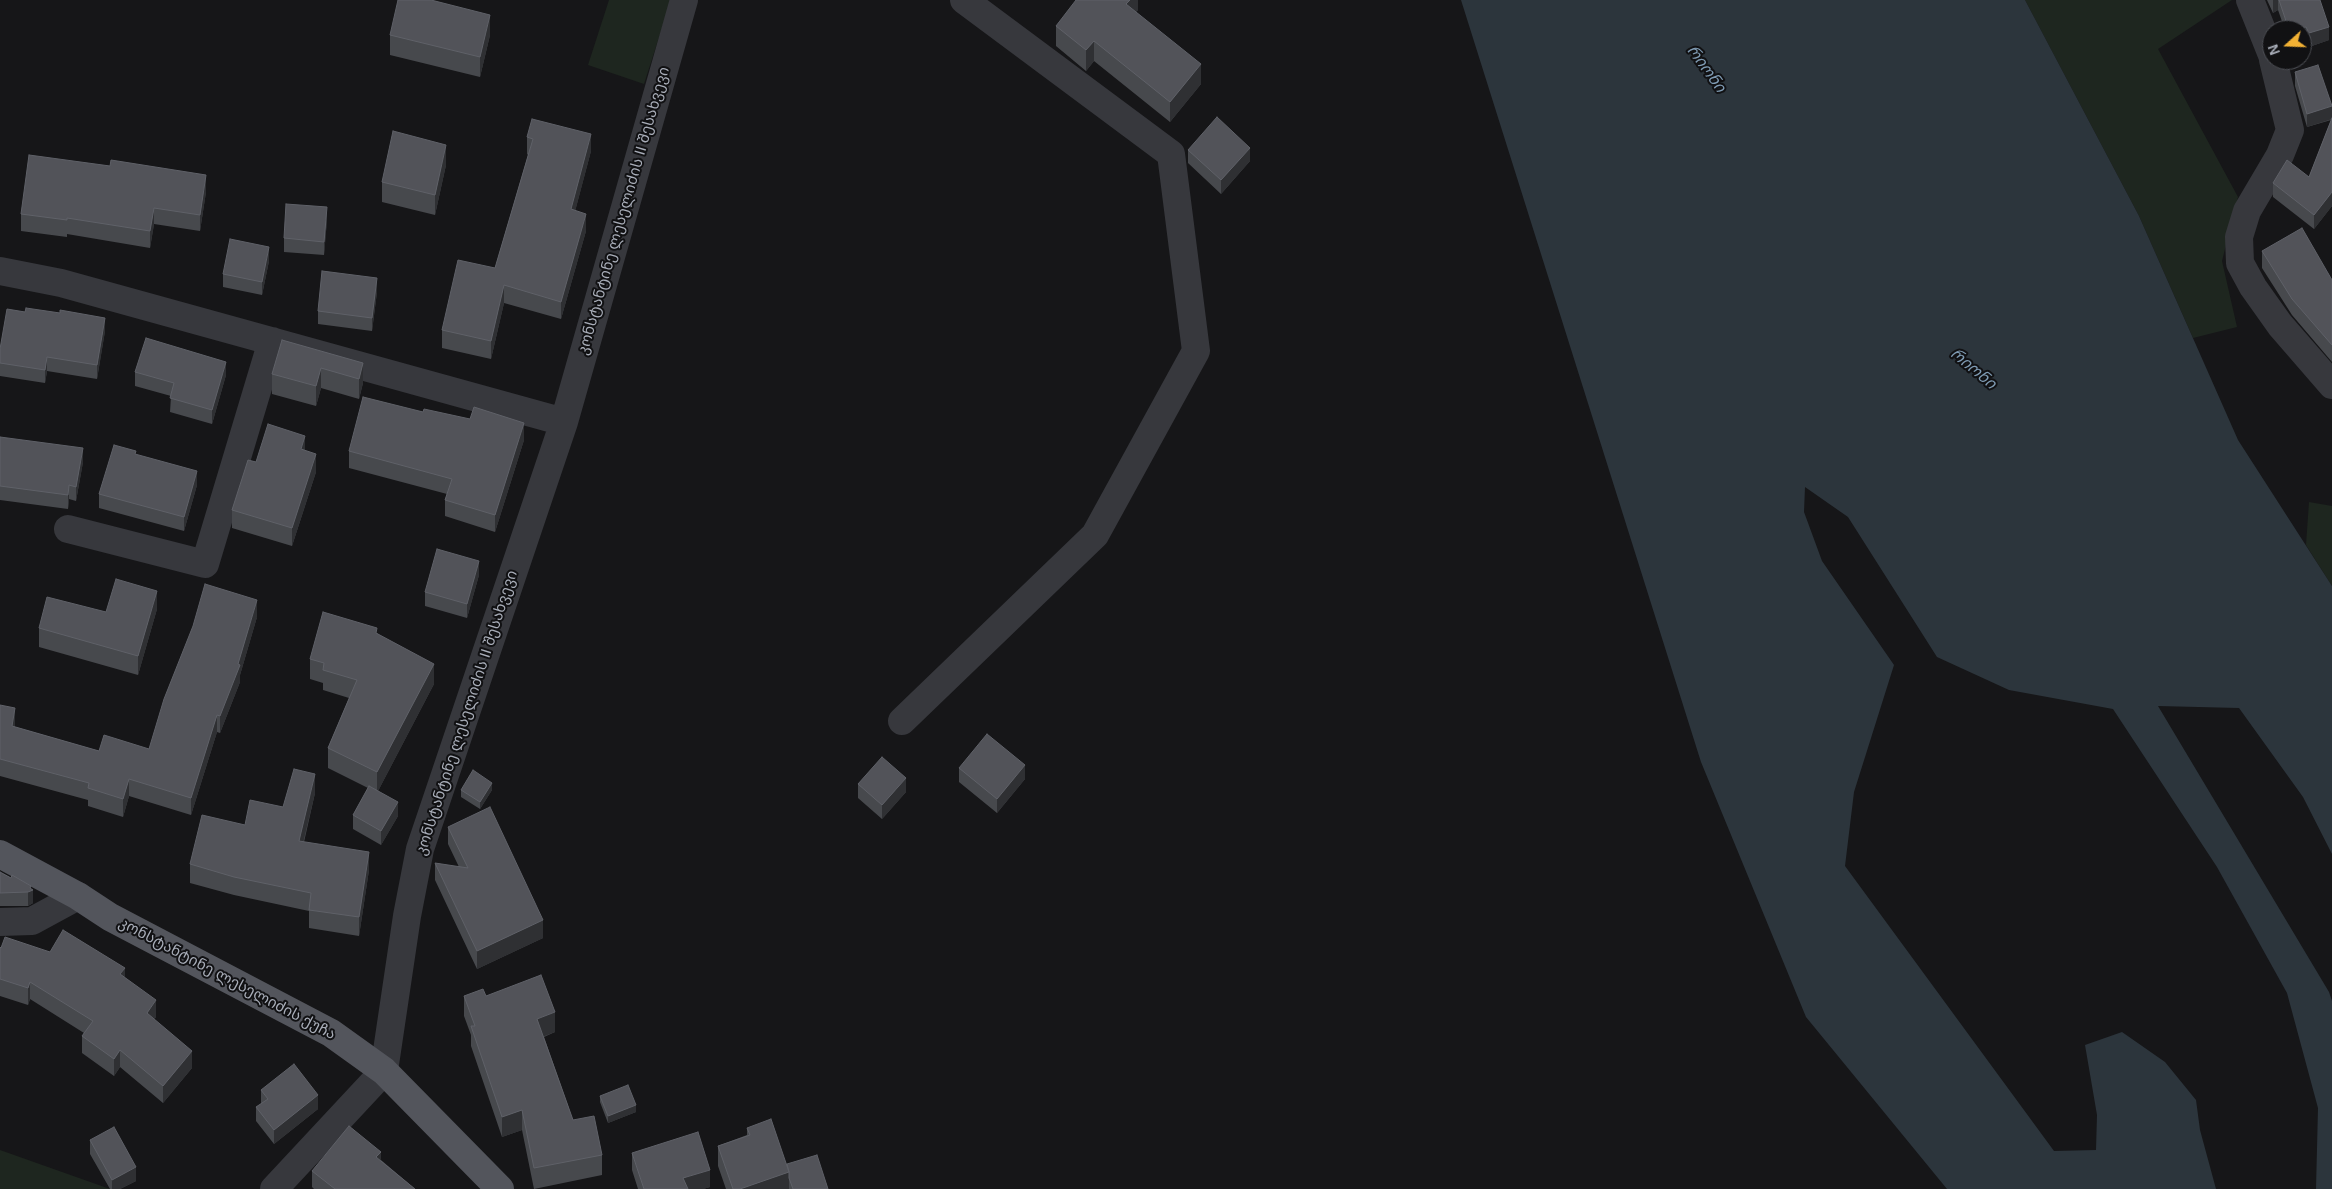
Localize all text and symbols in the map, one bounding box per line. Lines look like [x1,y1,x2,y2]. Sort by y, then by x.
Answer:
north arrow [2262,20,2312,70]
water label: რიონი [1682,42,1730,96]
text: N [2265,42,2283,57]
street label: კონსტანტინე ლესელიძის II შესახვევი [574,65,674,357]
water label: რიონი [1946,344,2000,394]
street label: კონსტანტინე ლესელიძის II შესახვევი [412,568,522,858]
street label: კონსტანტინე ლესელიძის ქუჩა [116,914,338,1044]

